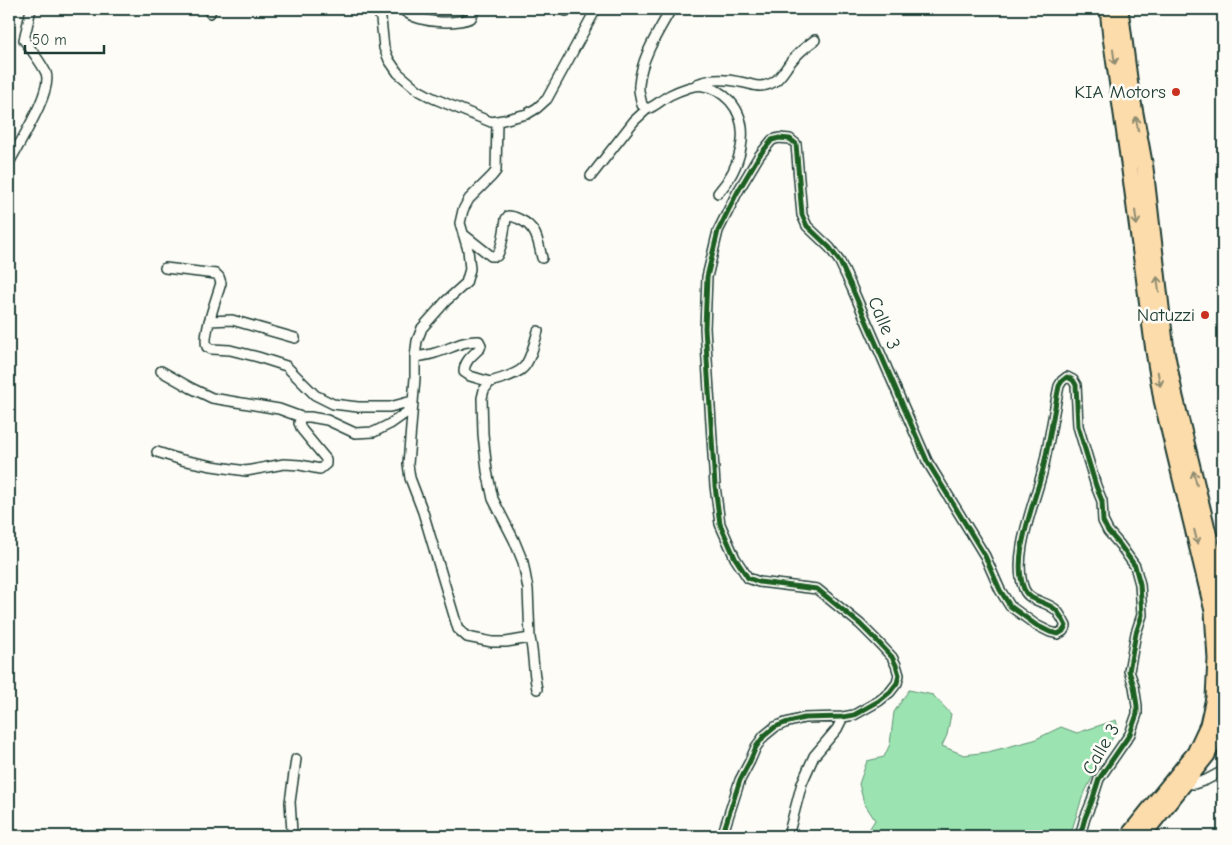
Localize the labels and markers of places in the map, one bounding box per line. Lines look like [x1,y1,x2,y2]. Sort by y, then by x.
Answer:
place label: KIA Motors [1074,81,1166,103]
marker: KIA Motors [1170,86,1182,98]
place label: Natuzzi [1137,304,1195,326]
marker: Natuzzi [1199,309,1211,321]

